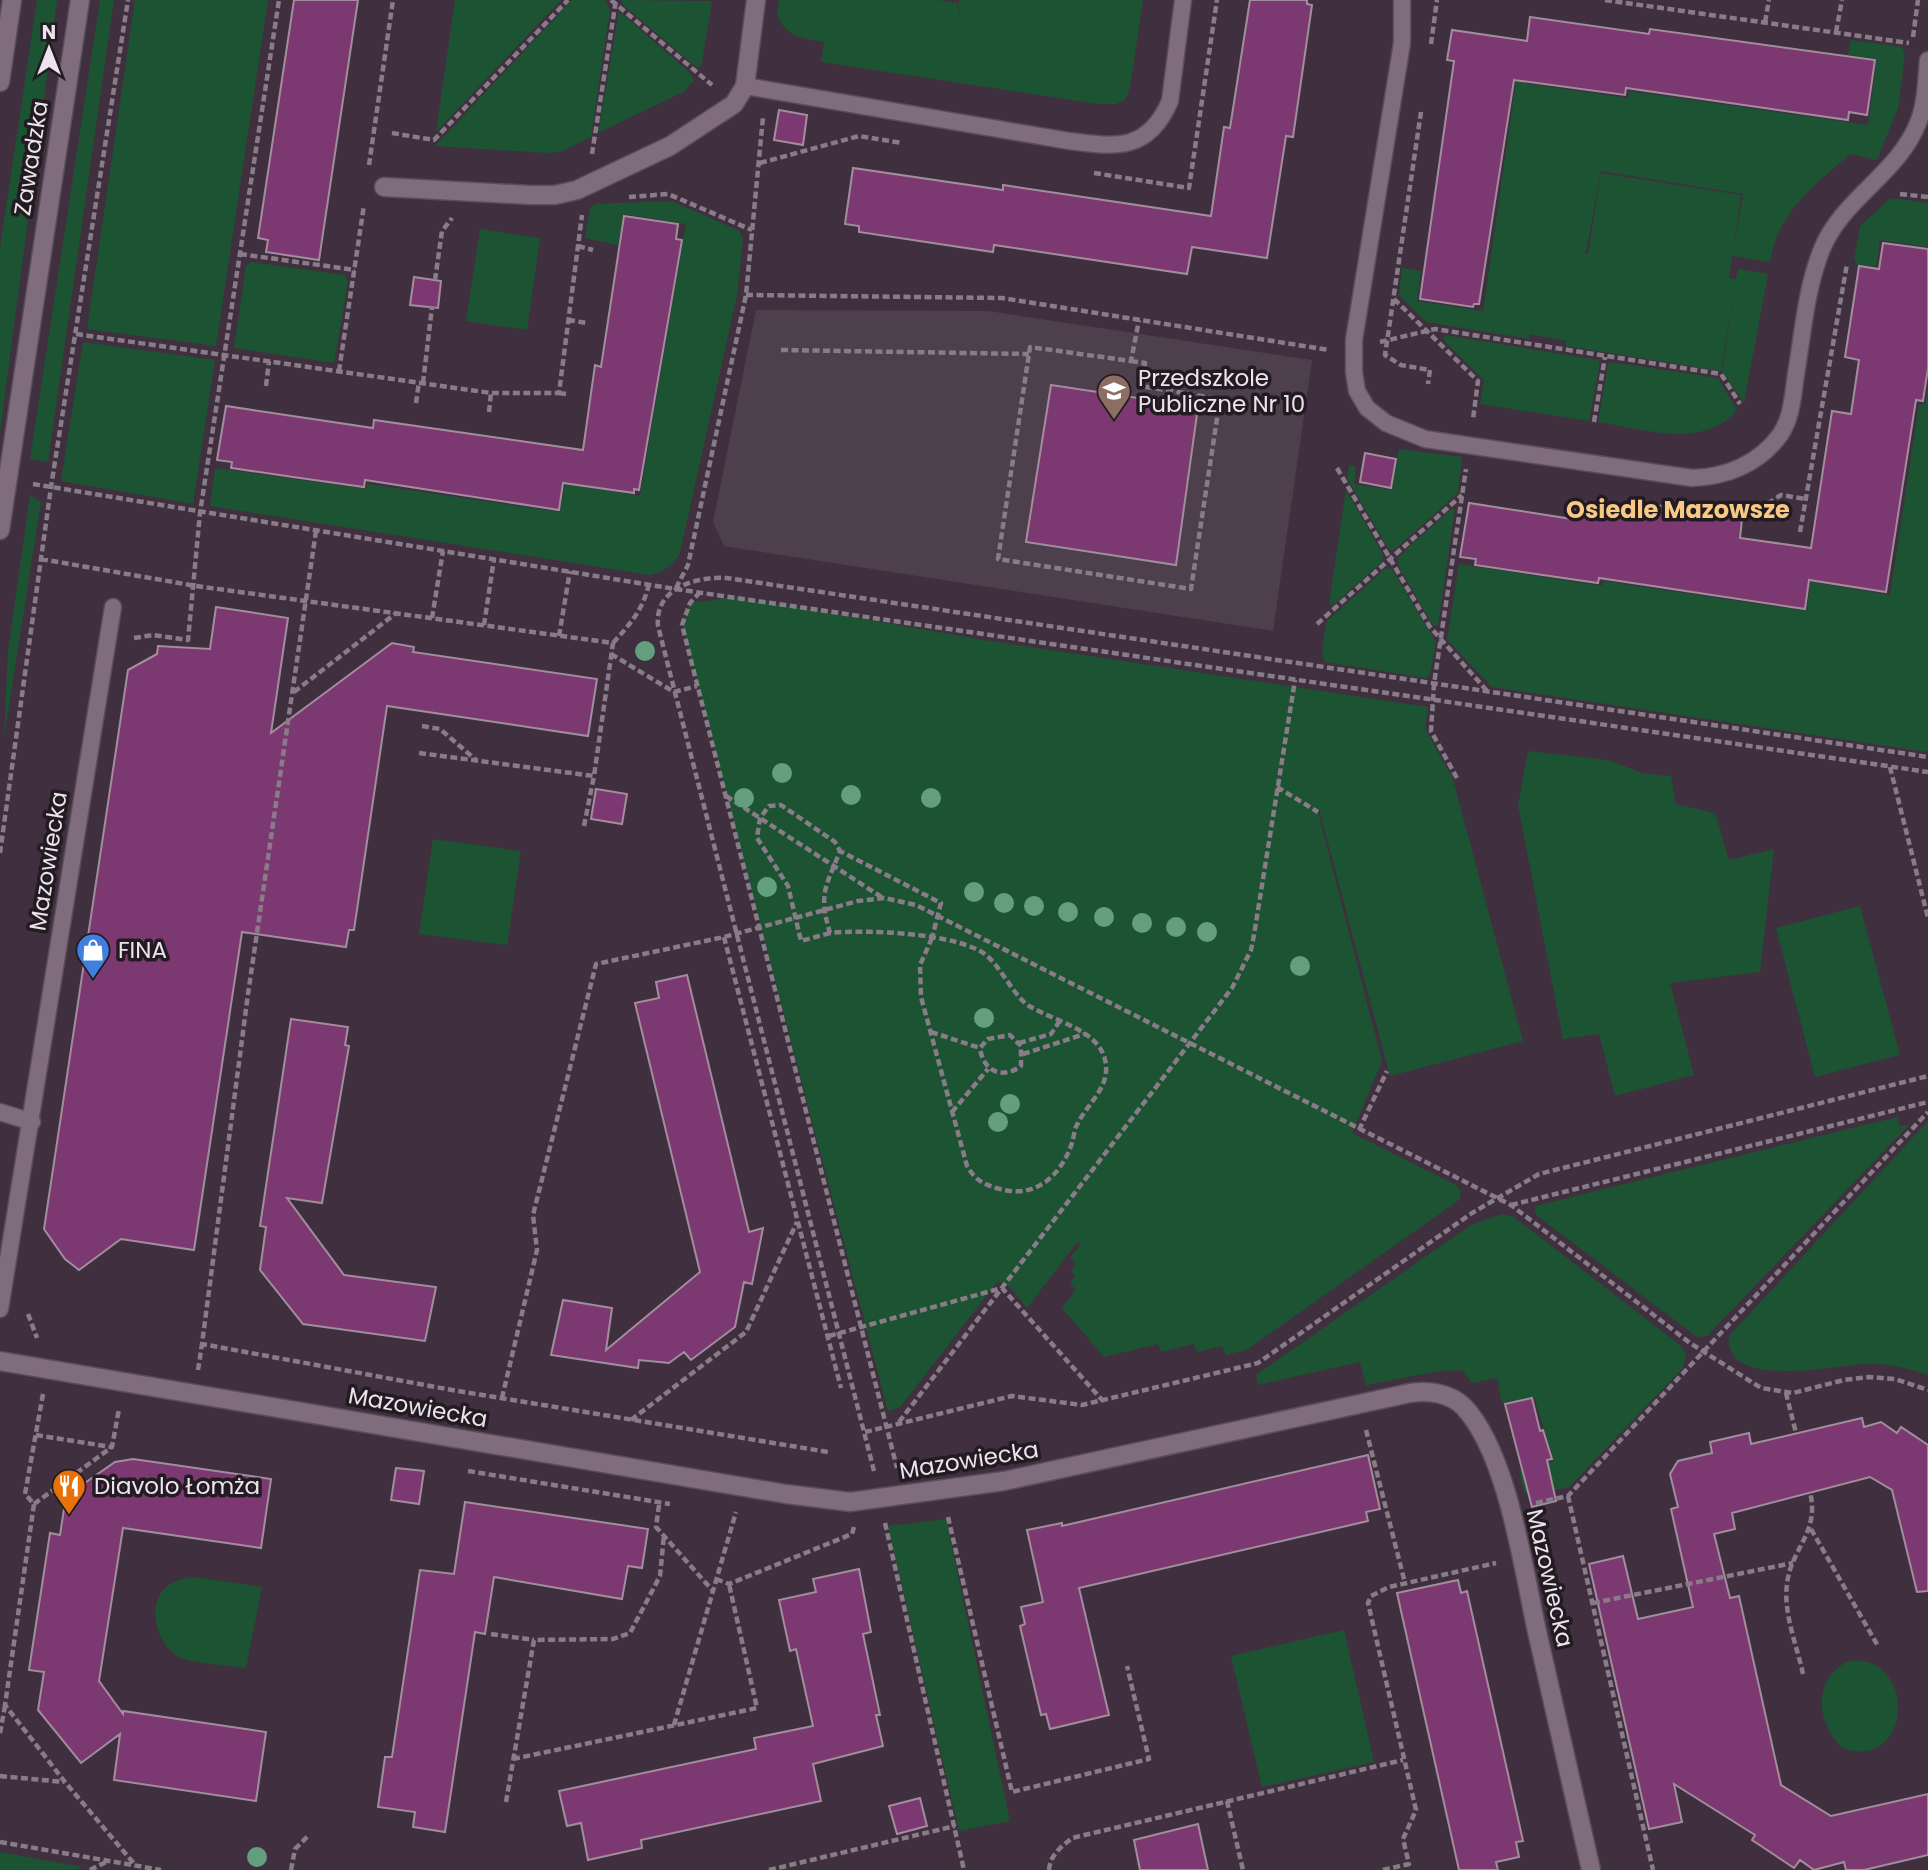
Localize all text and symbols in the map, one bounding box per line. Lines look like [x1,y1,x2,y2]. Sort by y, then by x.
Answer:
north arrow [14,14,84,84]
text: N [42,19,56,46]
street label: Zawadzka [6,98,56,218]
place label: Przedszkole Publiczne Nr 10 [1138,362,1305,420]
school or university icon: Przedszkole Publiczne Nr 10 [1095,372,1133,421]
district label: Osiedle Mazowsze [1566,493,1790,526]
street label: Mazowiecka [21,789,75,933]
shop icon: FINA [74,931,112,980]
place label: FINA [118,934,167,966]
street label: Mazowiecka [346,1379,490,1435]
street label: Mazowiecka [897,1433,1041,1487]
restaurant icon: Diavolo Łomża [50,1467,88,1516]
place label: Diavolo Łomża [94,1470,260,1502]
street label: Mazowiecka [1519,1506,1581,1650]

